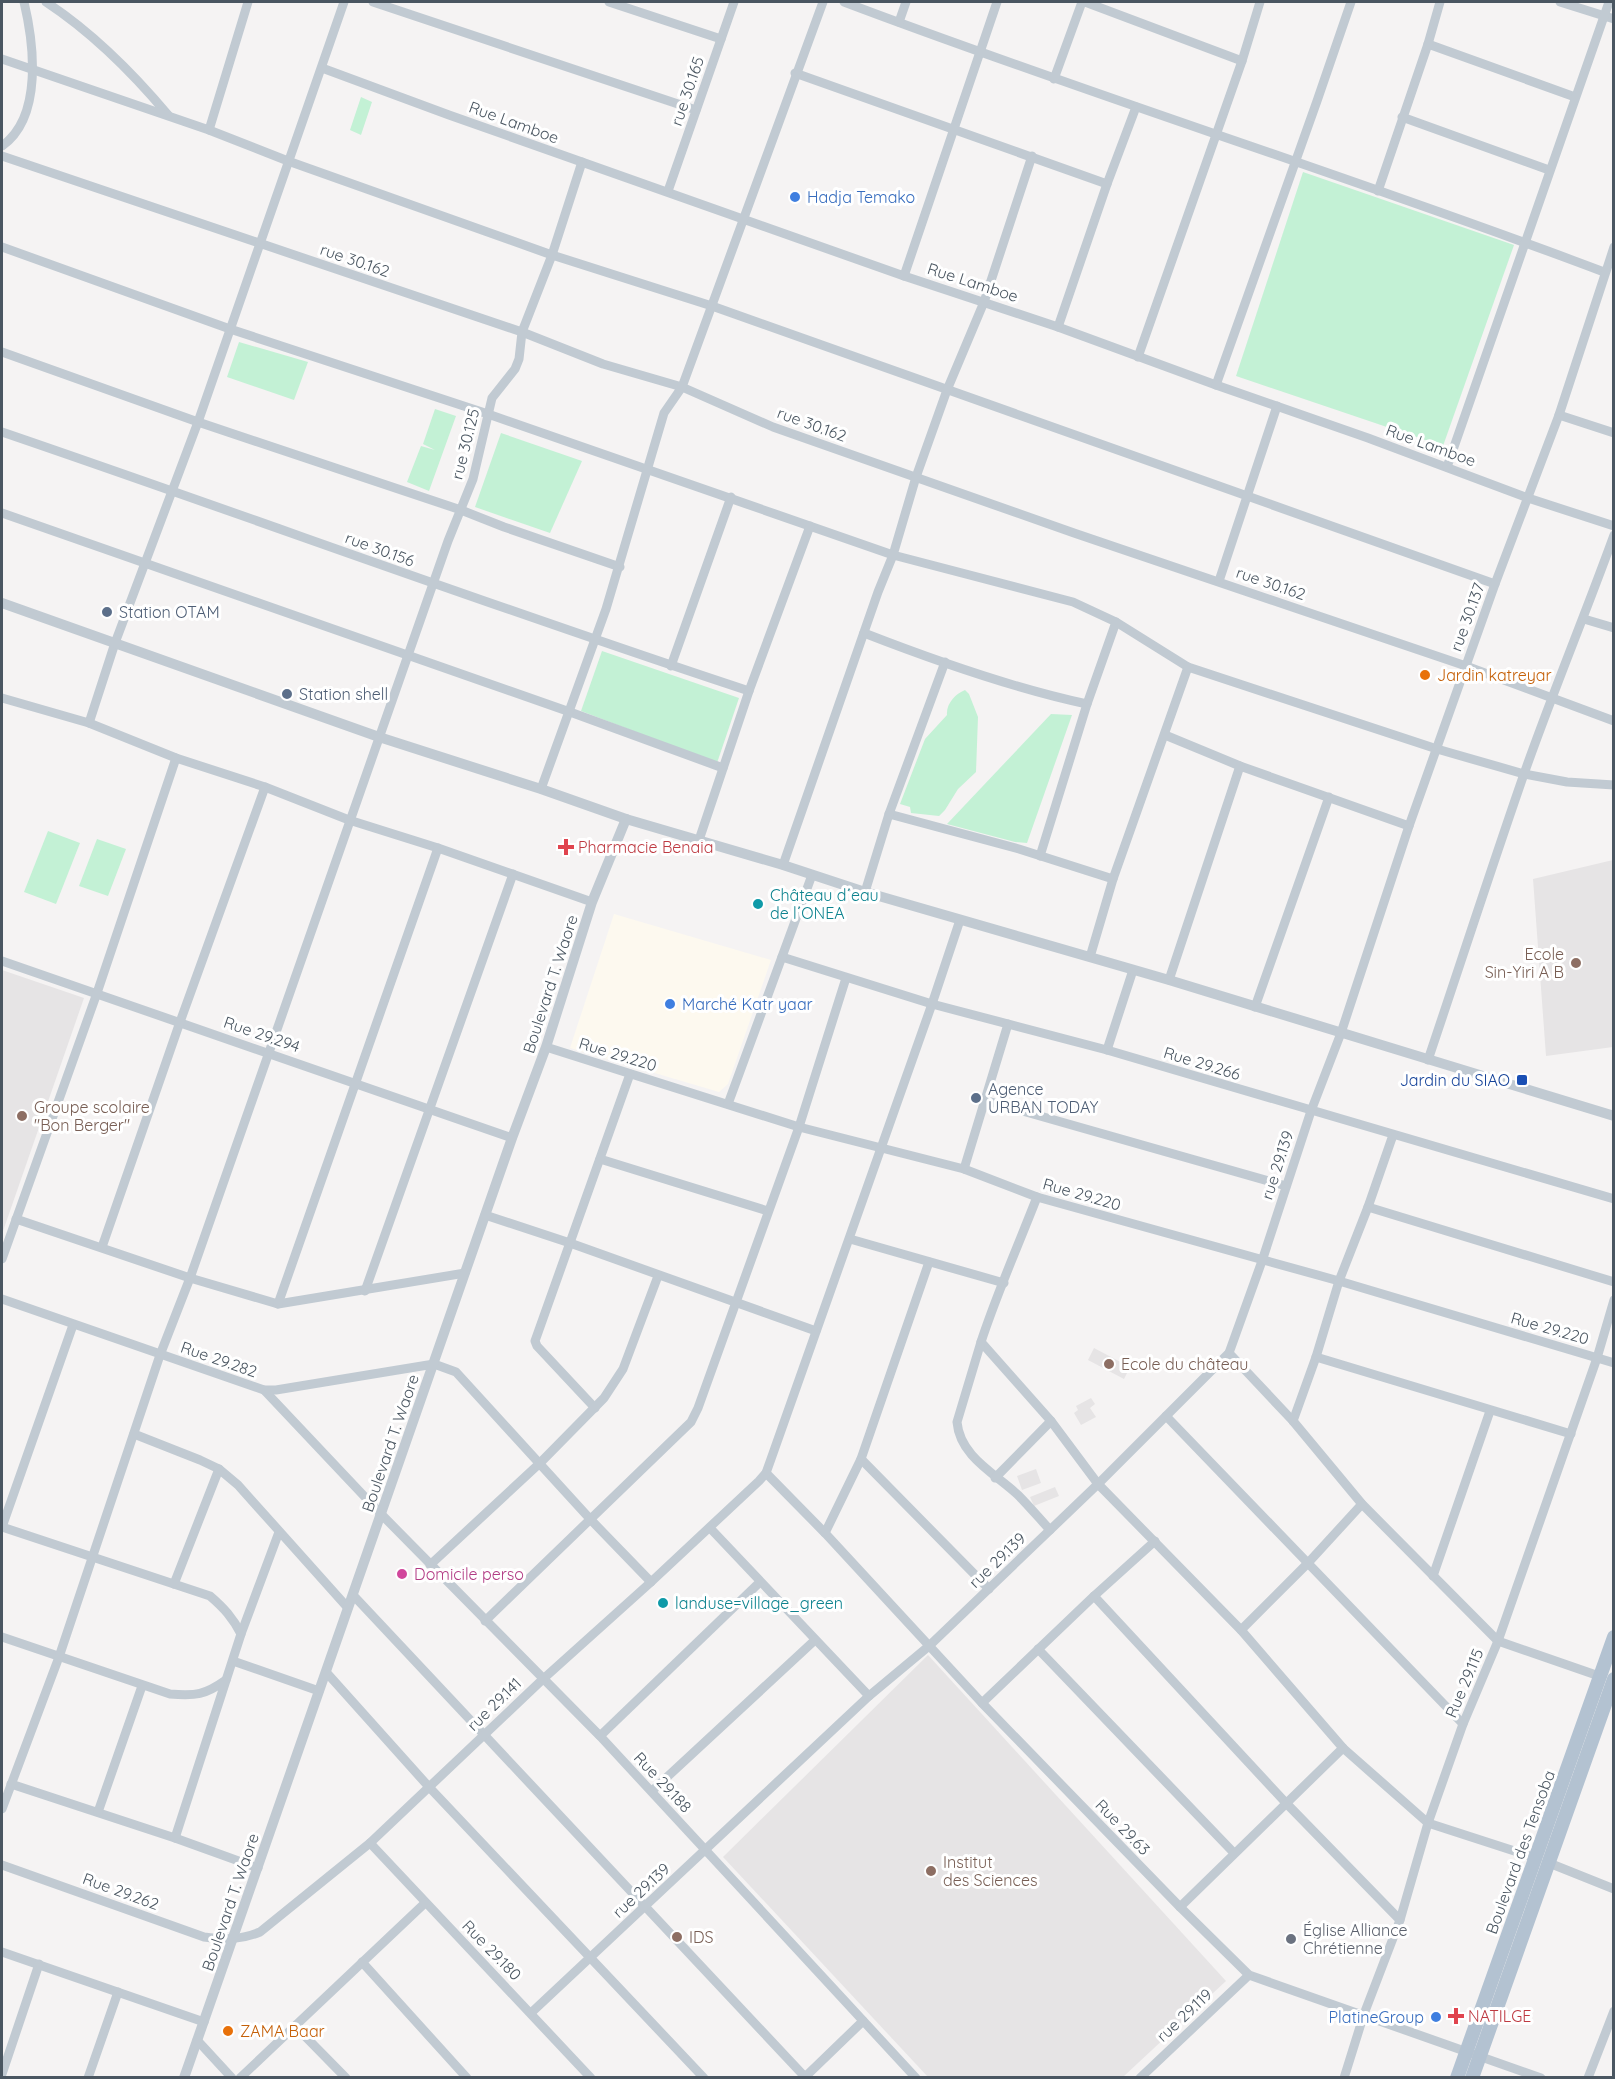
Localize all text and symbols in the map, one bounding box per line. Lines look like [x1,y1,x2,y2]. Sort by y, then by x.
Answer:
street label: rue 30.165 [666,54,708,128]
street label: Rue Lamboe [466,96,562,148]
place label: Hadja Temako [807,187,915,207]
marker: Hadja Temako [788,190,802,204]
street label: rue 30.162 [318,239,393,281]
street label: Rue Lamboe [925,258,1021,306]
street label: rue 30.162 [775,402,849,446]
street label: rue 30.125 [447,407,483,481]
street label: Rue Lamboe [1383,419,1479,471]
street label: rue 30.156 [343,527,418,571]
street label: rue 30.162 [1234,562,1309,604]
street label: rue 30.137 [1445,580,1489,654]
place label: Station OTAM [119,602,220,622]
marker: Station OTAM [100,605,114,619]
place label: Jardin katreyar [1437,665,1552,685]
marker: Jardin katreyar [1418,668,1432,682]
place label: Station shell [299,684,388,704]
marker: Station shell [280,687,294,701]
place label: Pharmacie Benaia [578,837,713,857]
marker: Pharmacie Benaia [559,840,573,854]
place label: Château d´eau de l´ONEA [770,885,879,923]
marker: Château d´eau de l´ONEA [751,897,765,911]
street label: Boulevard T. Waore [518,912,582,1056]
place label: Ecole Sin-Yiri A B [1485,944,1564,982]
marker: Ecole Sin-Yiri A B [1569,956,1583,970]
place label: Marché Katr yaar [682,994,813,1014]
marker: Marché Katr yaar [663,997,677,1011]
street label: Rue 29.294 [221,1012,303,1056]
street label: Rue 29.220 [577,1033,659,1075]
street label: Rue 29.266 [1161,1042,1243,1084]
place label: Jardin du SIAO [1400,1070,1510,1090]
marker: Jardin du SIAO [1515,1073,1529,1087]
place label: Agence URBAN TODAY [988,1079,1099,1117]
marker: Agence URBAN TODAY [969,1091,983,1105]
place label: Groupe scolaire "Bon Berger" [34,1097,150,1135]
marker: Groupe scolaire "Bon Berger" [15,1109,29,1123]
street label: rue 29.139 [1256,1128,1298,1202]
street label: Rue 29.220 [1041,1173,1123,1215]
street label: Rue 29.220 [1509,1307,1591,1349]
street label: Rue 29.282 [178,1337,260,1381]
place label: Ecole du château [1121,1354,1248,1374]
marker: Ecole du château [1102,1357,1116,1371]
street label: Boulevard T. Waore [357,1371,423,1515]
street label: rue 29.139 [964,1528,1030,1592]
place label: Domicile perso [414,1564,524,1584]
marker: Domicile perso [395,1567,409,1581]
place label: landuse=village_green [675,1593,843,1613]
marker: landuse=village_green [656,1596,670,1610]
street label: Rue 29.115 [1441,1645,1487,1721]
street label: rue 29.141 [463,1673,525,1735]
street label: Rue 29.188 [630,1748,696,1816]
street label: Boulevard des Tensoba [1481,1767,1559,1937]
street label: Rue 29.63 [1091,1795,1155,1859]
street label: Boulevard T. Waore [197,1830,263,1974]
place label: Institut des Sciences [943,1852,1037,1890]
street label: rue 29.139 [608,1858,674,1922]
marker: Institut des Sciences [924,1864,938,1878]
street label: Rue 29.262 [80,1868,162,1914]
street label: Rue 29.180 [458,1916,526,1984]
place label: Église Alliance Chrétienne [1303,1920,1408,1958]
place label: IDS [689,1927,714,1947]
marker: IDS [670,1930,684,1944]
marker: Église Alliance Chrétienne [1284,1932,1298,1946]
street label: rue 29.119 [1152,1984,1216,2046]
place label: NATILGE [1468,2006,1531,2026]
place label: PlatineGroup [1329,2007,1424,2027]
marker: NATILGE [1449,2009,1463,2023]
marker: PlatineGroup [1429,2010,1443,2024]
place label: ZAMA Baar [240,2021,325,2041]
marker: ZAMA Baar [221,2024,235,2038]

